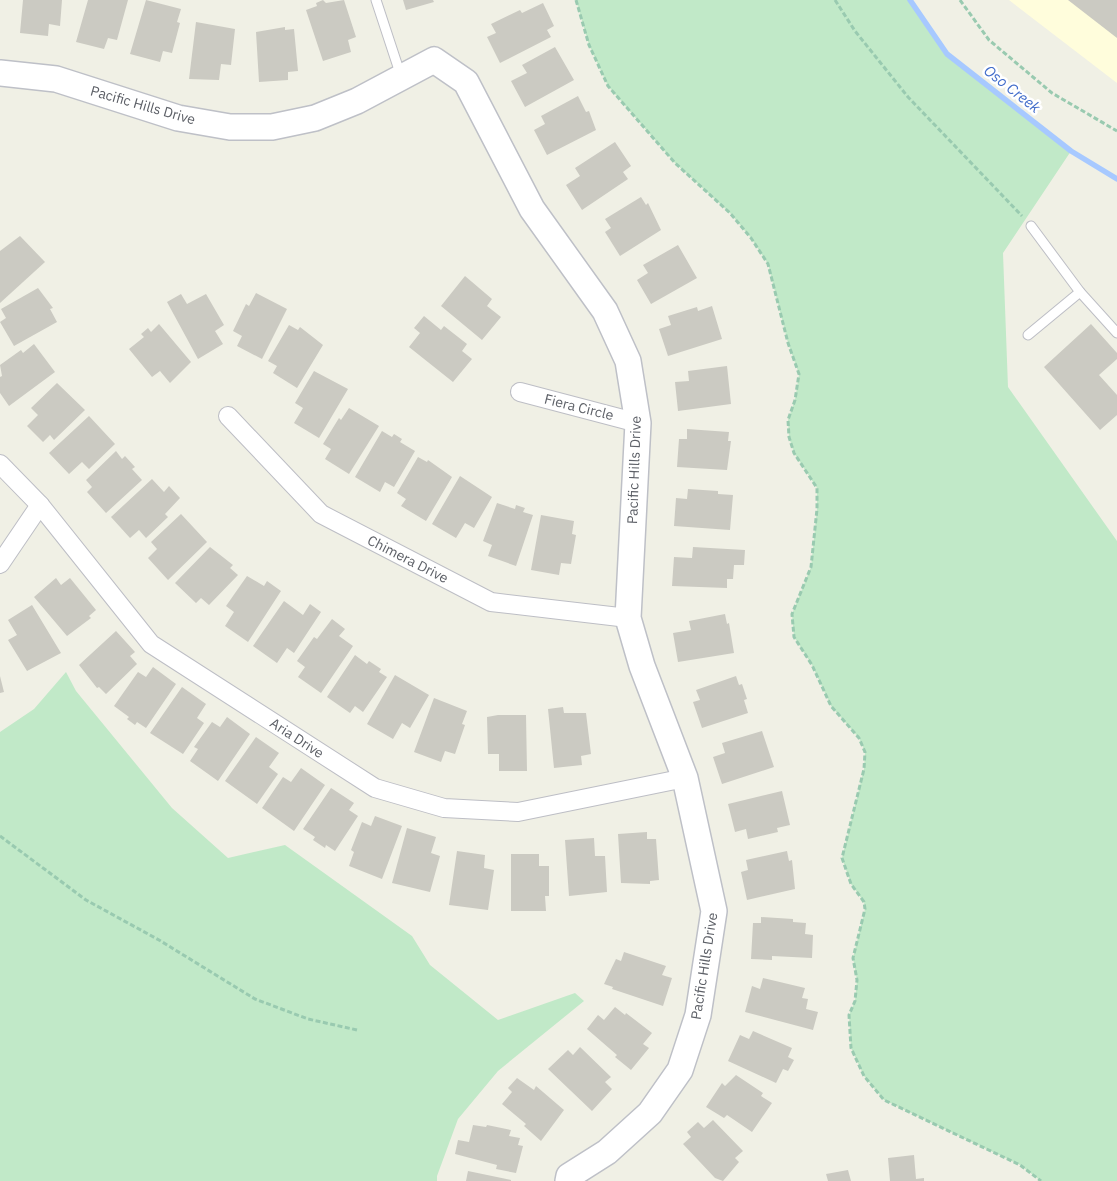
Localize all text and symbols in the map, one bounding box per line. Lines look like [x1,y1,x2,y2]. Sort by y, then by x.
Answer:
water label: Oso Creek [980,61,1045,117]
street label: Pacific Hills Drive [89,81,198,129]
street label: Fiera Circle [543,390,616,424]
street label: Pacific Hills Drive [623,415,645,524]
street label: Chimera Drive [365,531,452,587]
street label: Aria Drive [267,714,328,762]
street label: Pacific Hills Drive [687,911,721,1021]

